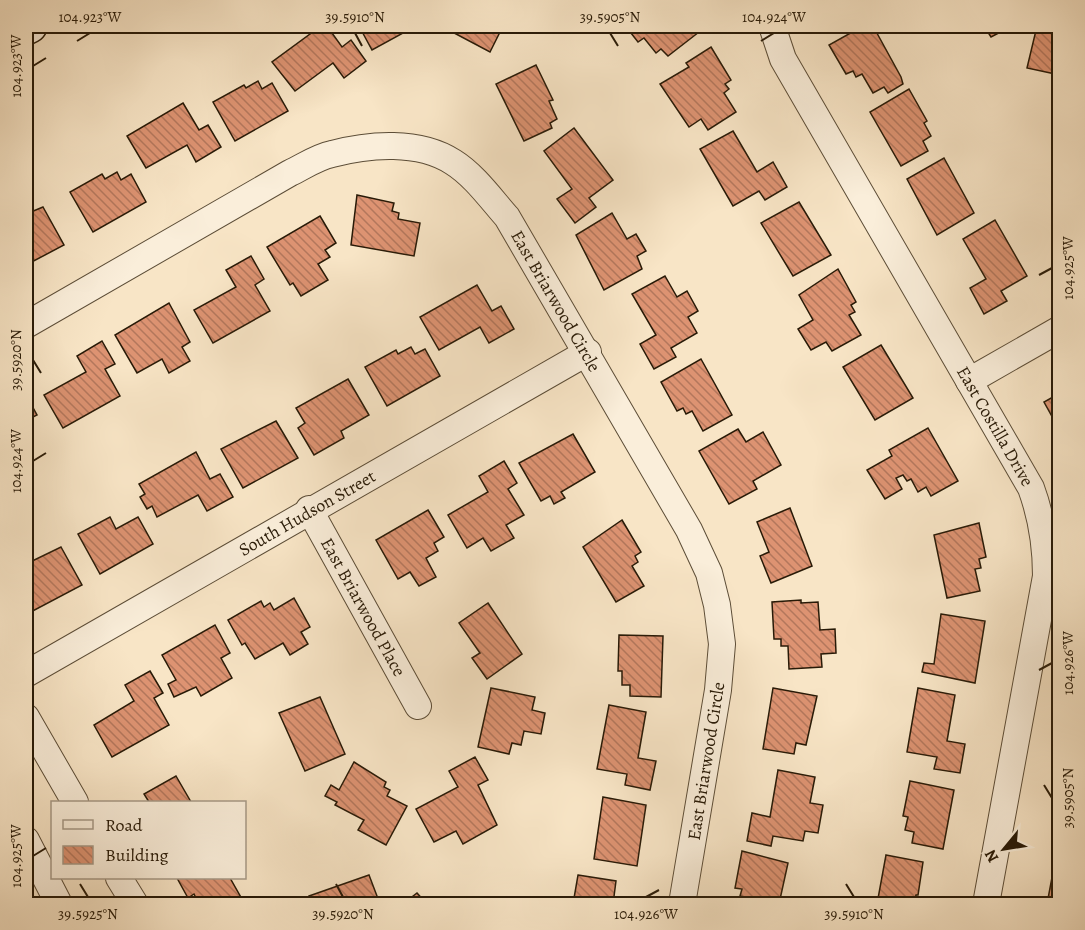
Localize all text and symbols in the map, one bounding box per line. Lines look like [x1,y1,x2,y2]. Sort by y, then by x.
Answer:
text: 104.923°W [58,7,122,27]
text: 39.5910°N [325,7,385,27]
text: 39.5905°N [580,7,641,27]
text: 104.924°W [742,7,806,27]
text: 104.923°W [6,34,26,98]
street label: East Briarwood Circle [505,226,606,376]
text: 104.925°W [1058,236,1078,300]
text: 39.5920°N [6,329,26,391]
street label: East Costilla Drive [951,362,1039,491]
text: 104.924°W [6,429,26,493]
street label: South Hudson Street [234,464,380,562]
street label: East Briarwood Place [315,533,411,681]
text: 104.926°W [1058,631,1078,695]
street label: East Briarwood Circle [682,680,730,842]
text: 39.5905°N [1058,767,1078,828]
legend [51,801,246,879]
text: Road [105,813,143,837]
north arrow [974,819,1034,879]
text: 104.925°W [6,824,26,888]
text: Building [105,843,169,867]
text: N [979,845,1004,867]
text: 39.5925°N [58,904,118,924]
text: 39.5920°N [312,904,374,924]
text: 104.926°W [614,904,678,924]
text: 39.5910°N [824,904,884,924]

